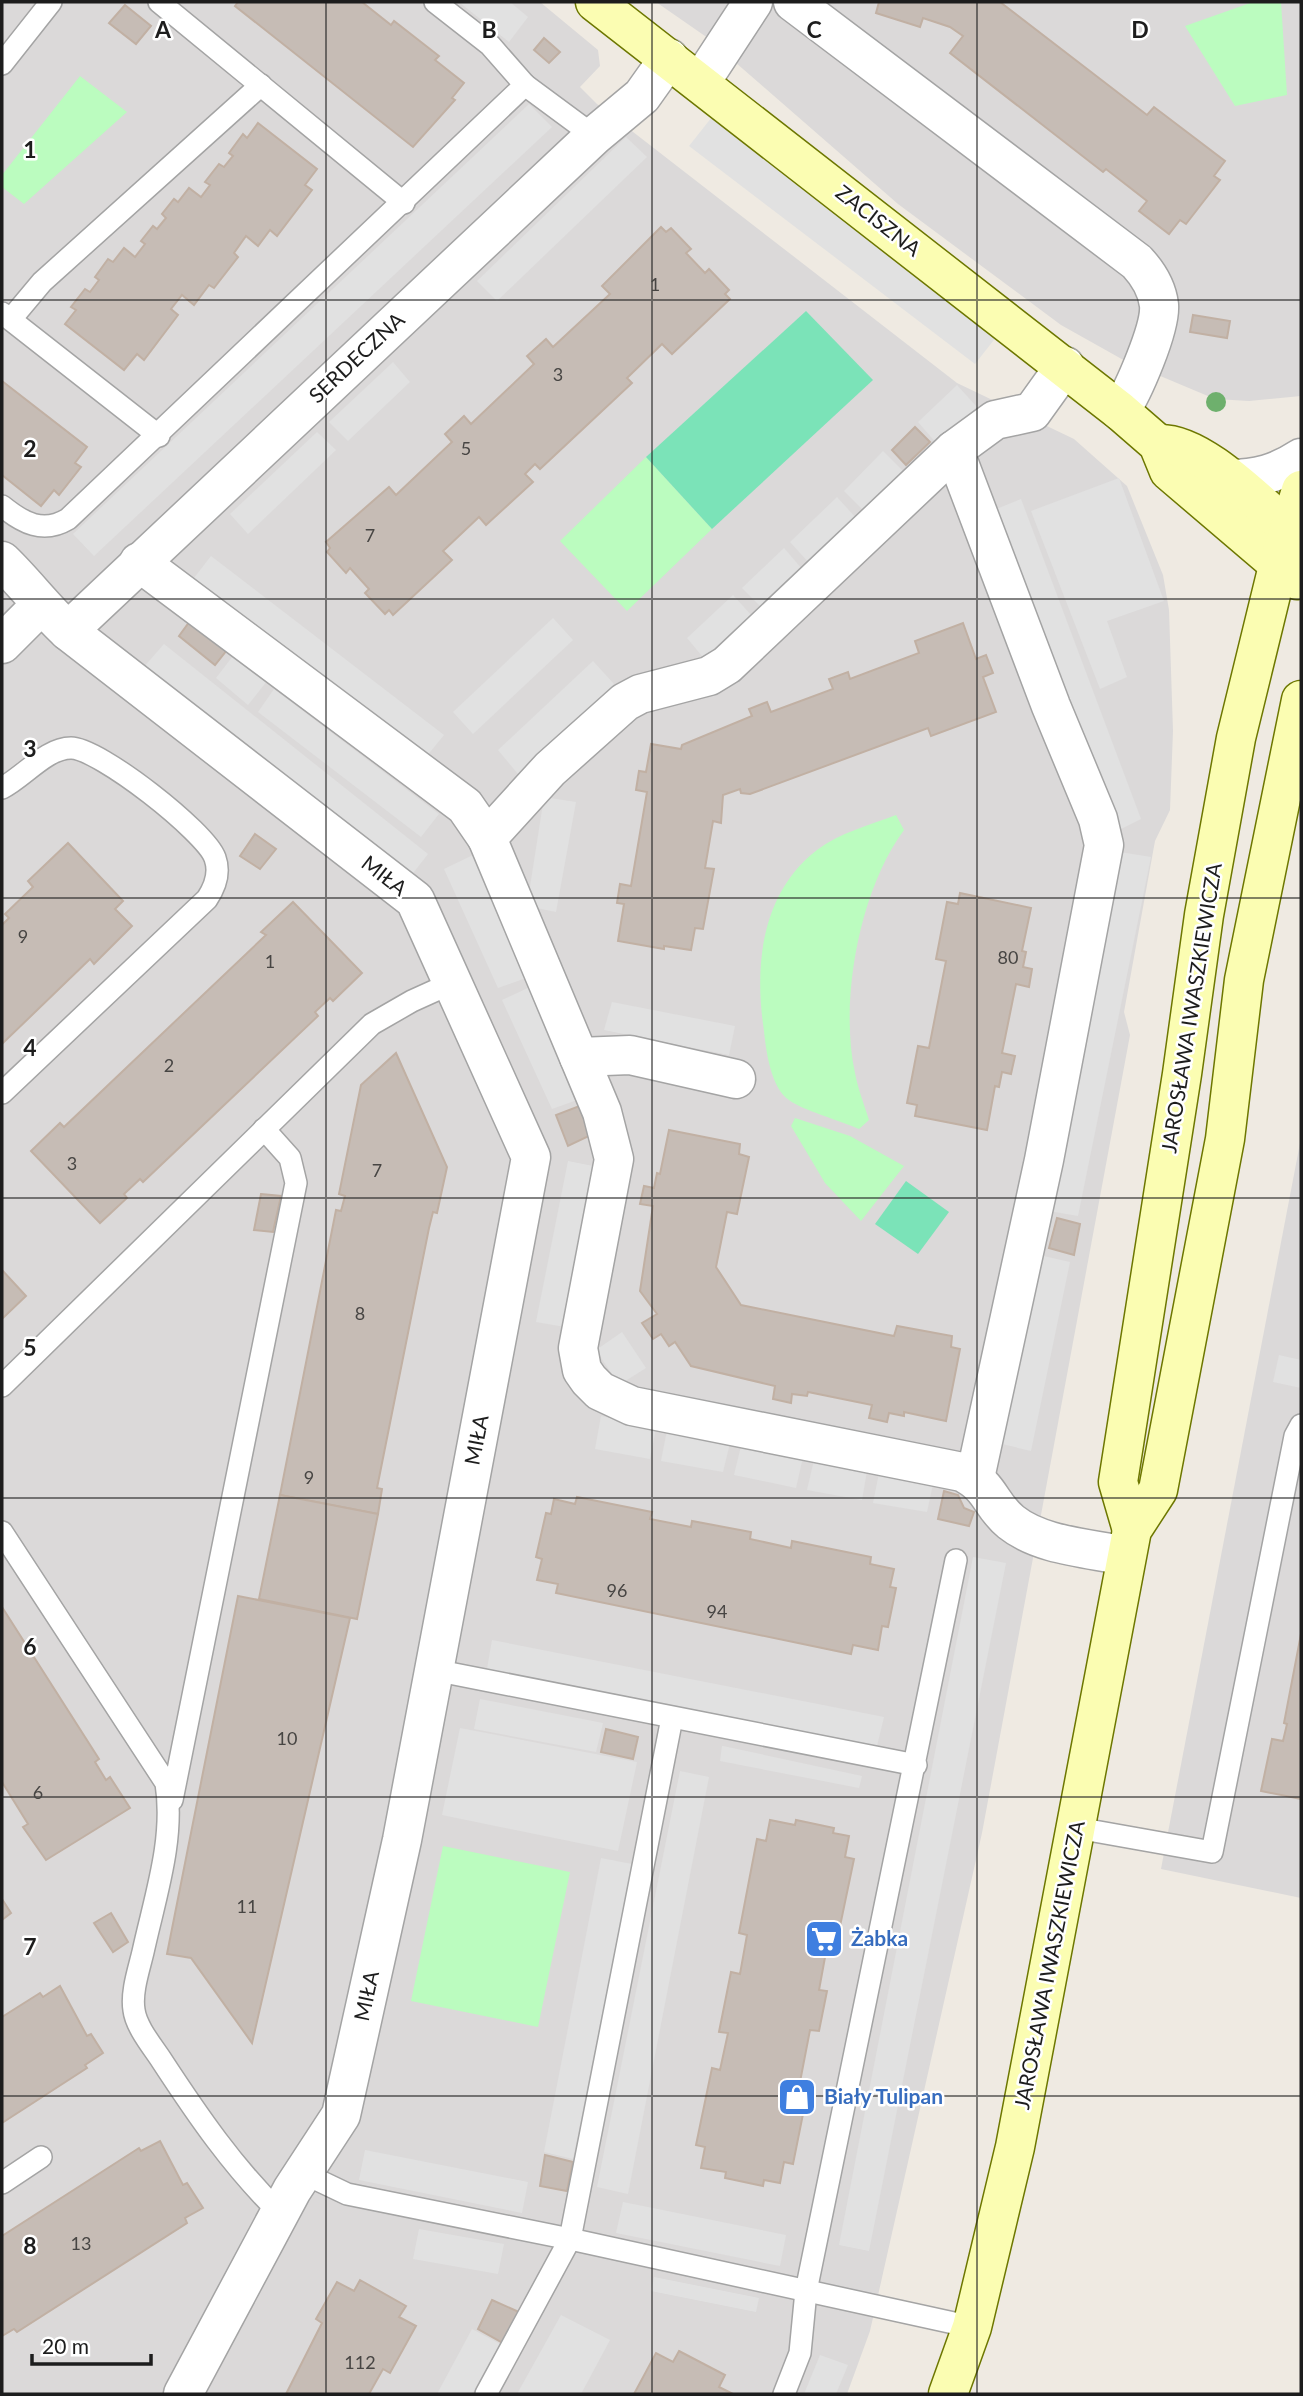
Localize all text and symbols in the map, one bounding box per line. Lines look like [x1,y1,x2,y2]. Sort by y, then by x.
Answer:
text: A [154,15,172,43]
text: B [481,15,497,43]
text: C [806,15,822,43]
text: D [1131,15,1149,43]
text: 1 [23,135,37,163]
street label: ZACISZNA [832,179,927,261]
house number: 1 [650,273,660,295]
street label: SERDECZNA [303,306,409,407]
house number: 3 [553,363,563,385]
text: 2 [23,434,37,462]
house number: 5 [461,437,471,459]
house number: 7 [365,524,375,546]
text: 3 [23,734,37,762]
street label: MIŁA [357,849,413,901]
street label: JAROSŁAWA IWASZKIEWICZA [1155,860,1226,1155]
house number: 9 [18,925,28,947]
house number: 80 [998,946,1018,968]
house number: 1 [265,950,275,972]
text: 4 [23,1033,37,1061]
house number: 2 [164,1054,174,1076]
house number: 3 [67,1152,77,1174]
house number: 7 [372,1159,382,1181]
house number: 8 [355,1302,365,1324]
text: 5 [23,1333,37,1361]
street label: MIŁA [458,1412,493,1467]
house number: 9 [304,1466,314,1488]
house number: 96 [607,1579,627,1601]
house number: 94 [707,1600,727,1622]
text: 6 [23,1632,37,1660]
house number: 10 [277,1727,297,1749]
house number: 6 [33,1781,43,1803]
street label: JAROSŁAWA IWASZKIEWICZA [1008,1817,1089,2111]
house number: 11 [237,1895,257,1917]
supermarket icon: Żabka [803,1918,845,1960]
place label: Żabka [851,1925,908,1950]
text: 7 [23,1932,37,1960]
street label: MIŁA [348,1968,383,2023]
shop icon: Biały Tulipan [776,2076,818,2118]
place label: Biały Tulipan [824,2083,943,2108]
text: 8 [23,2231,37,2259]
house number: 13 [71,2232,91,2254]
scale bar [32,2322,150,2366]
text: 20 m [42,2333,89,2358]
house number: 112 [344,2351,376,2373]

